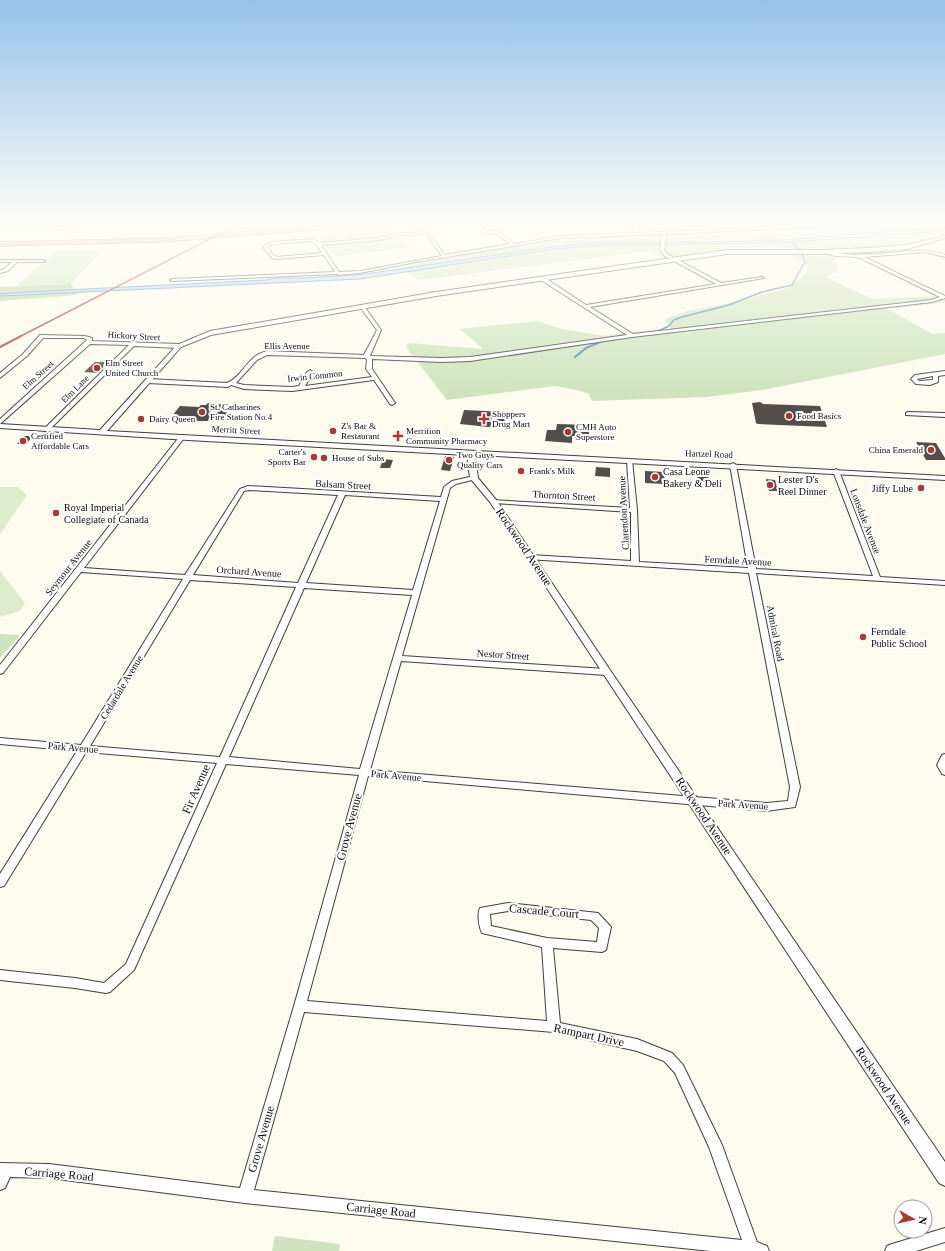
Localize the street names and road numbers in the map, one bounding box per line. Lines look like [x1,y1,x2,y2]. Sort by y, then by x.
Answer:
street label: Hickory Street [107,330,161,342]
street label: Ellis Avenue [264,341,310,351]
street label: Elm Street [20,358,56,392]
street label: Irwin Common [287,368,343,384]
street label: Elm Lane [59,373,91,405]
street label: Merritt Street [211,424,261,436]
street label: Hartzel Road [685,448,734,460]
street label: Clarendon Avenue [616,475,631,550]
street label: Balsam Street [315,478,371,491]
street label: Lonsdale Avenue [848,487,883,556]
street label: Thornton Street [532,488,596,503]
street label: Rockwood Avenue [493,505,555,589]
street label: Seymour Avenue [43,537,94,598]
street label: Ferndale Avenue [704,553,772,568]
street label: Orchard Avenue [216,564,282,579]
street label: Admiral Road [765,604,786,662]
street label: Nestor Street [476,647,530,662]
street label: Cedardale Avenue [98,653,145,721]
street label: Park Avenue [47,740,99,755]
street label: Fir Avenue [179,762,213,816]
street label: Park Avenue [370,768,422,783]
street label: Rockwood Avenue [673,774,735,858]
street label: Grove Avenue [333,792,365,862]
street label: Park Avenue [717,797,769,812]
street label: Cascade Court [508,901,580,921]
street label: Rampart Drive [552,1021,626,1049]
street label: Rockwood Avenue [853,1044,915,1128]
street label: Grove Avenue [245,1104,277,1174]
street label: Carriage Road [24,1164,94,1184]
street label: Carriage Road [346,1199,416,1221]

